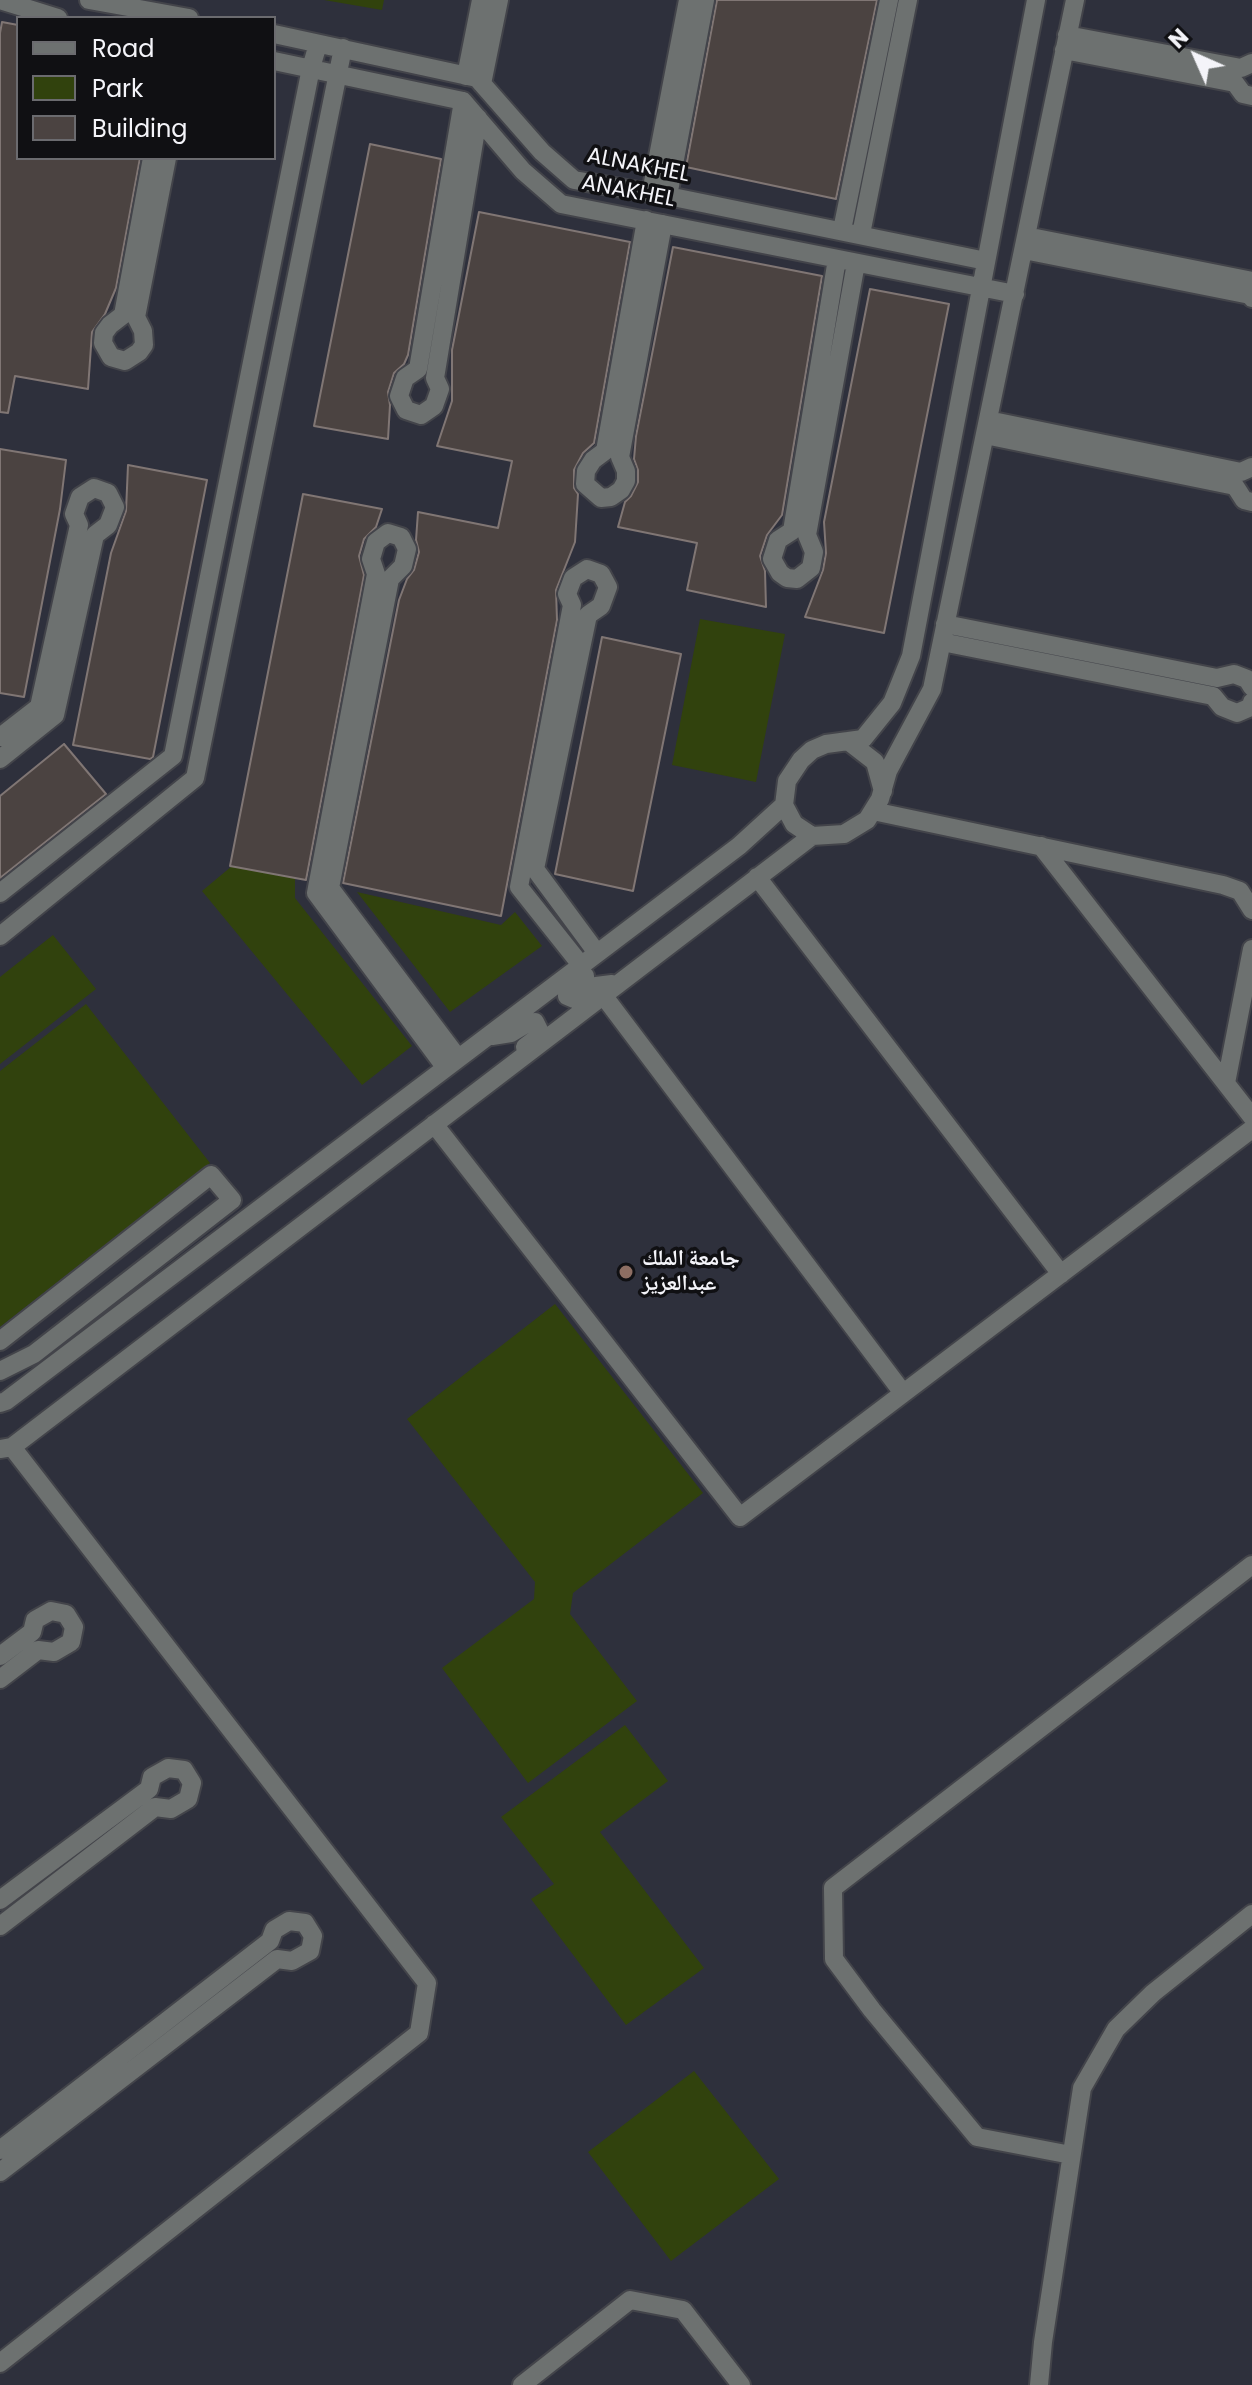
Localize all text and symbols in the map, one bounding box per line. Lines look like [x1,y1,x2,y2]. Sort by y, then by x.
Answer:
legend [16,16,276,160]
north arrow [1156,16,1236,96]
text: N [1162,22,1195,55]
text: Road [92,32,154,65]
text: Park [92,72,143,105]
text: Building [92,112,188,145]
street label: ALNAKHEL [585,143,691,189]
street label: ANAKHEL [579,170,677,214]
place label: جامعة الملك عبدالعزيز [642,1246,740,1298]
marker: جامعة الملك عبدالعزيز [617,1263,635,1281]

